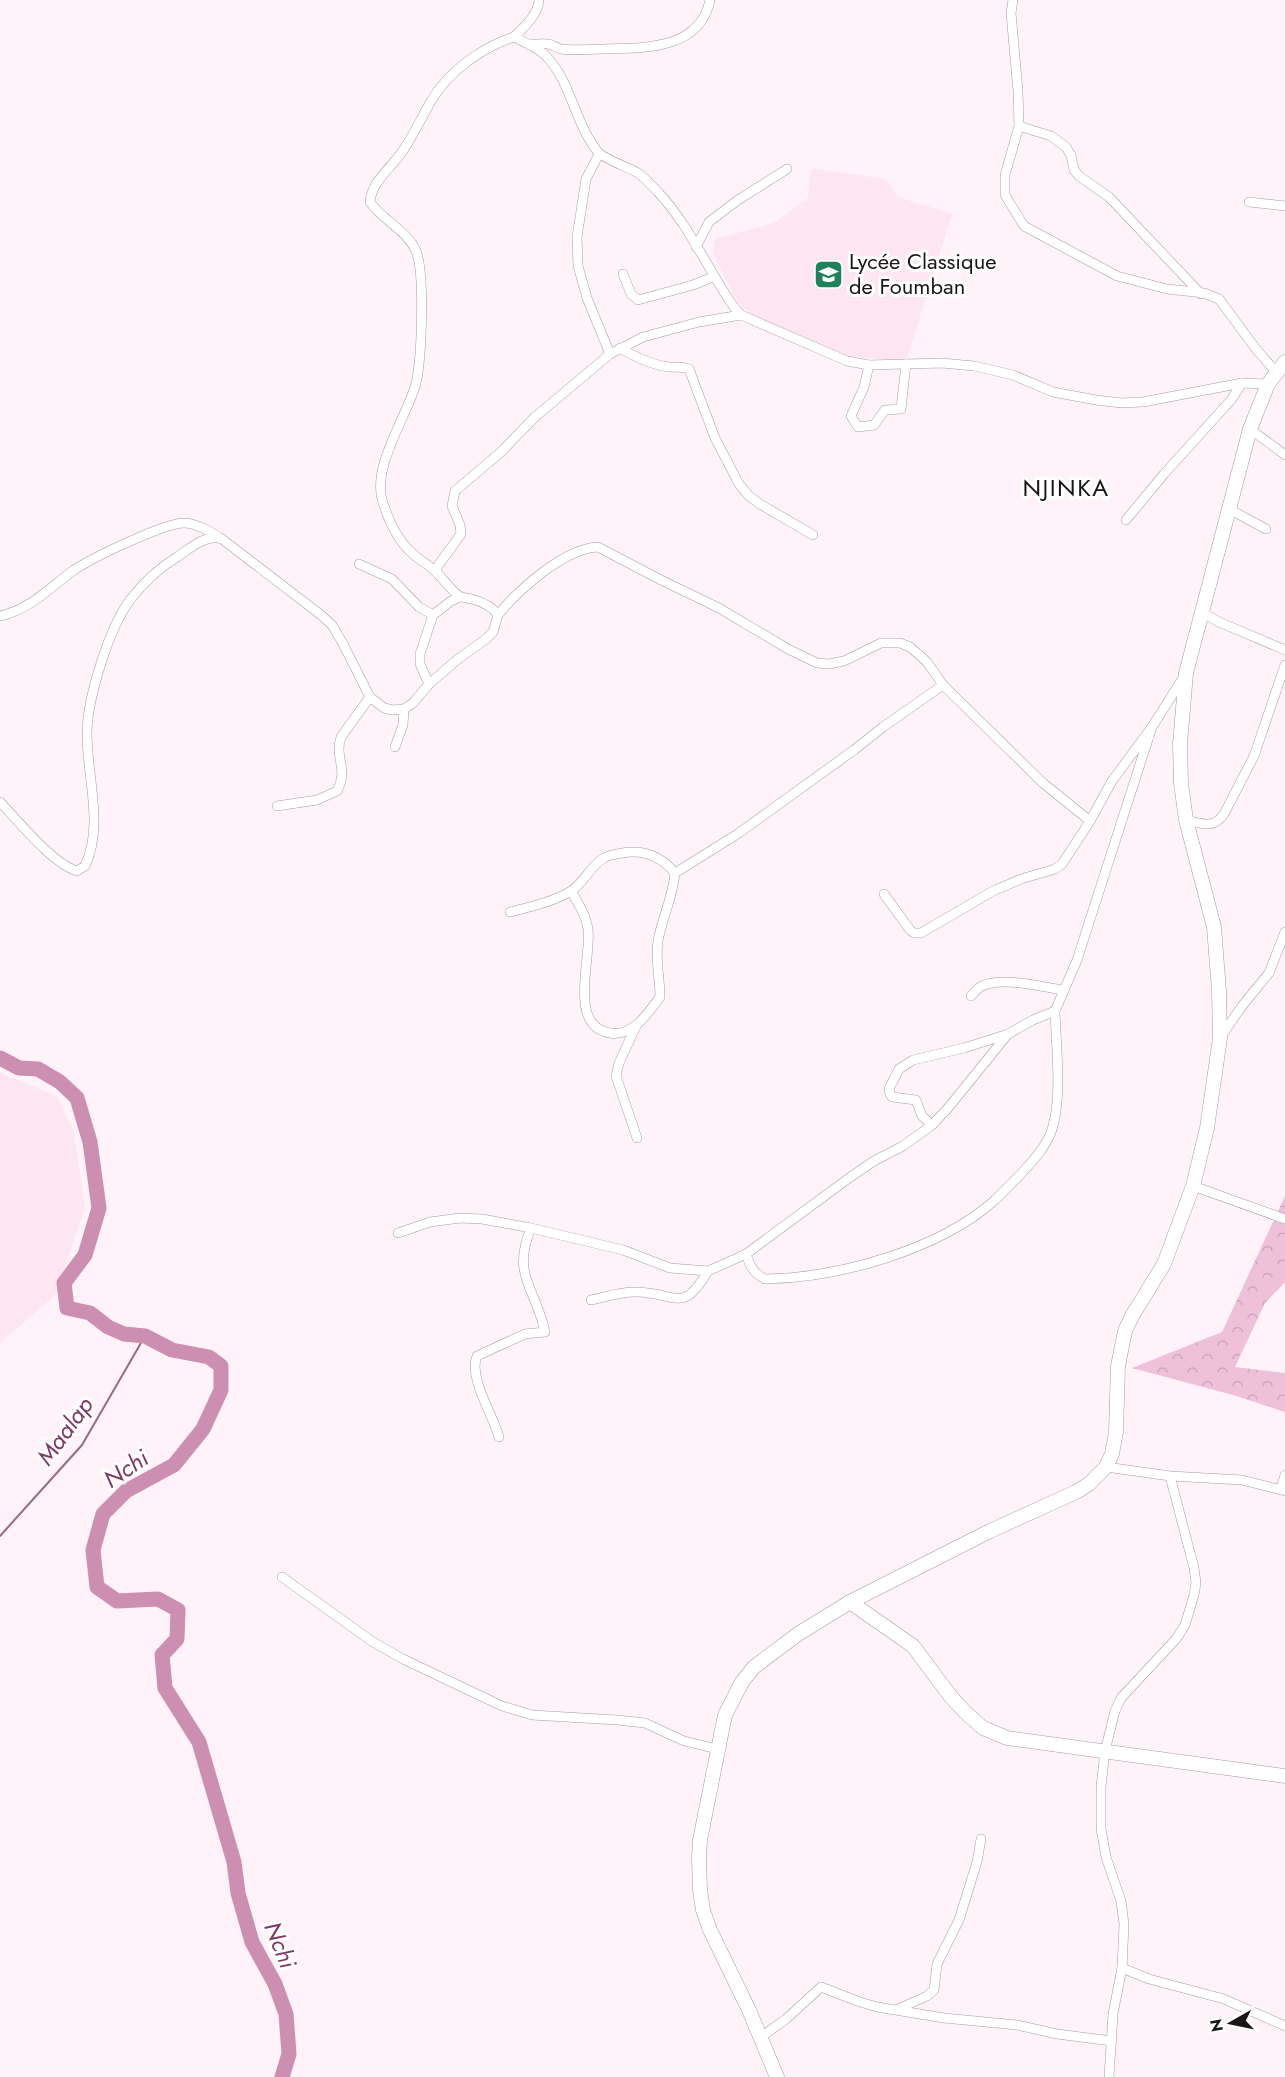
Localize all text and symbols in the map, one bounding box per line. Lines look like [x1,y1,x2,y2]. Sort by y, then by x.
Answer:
place label: Lycée Classique de Foumban [849,245,997,302]
school or university icon: Lycée Classique de Foumban [812,258,844,290]
district label: NJINKA [1022,470,1110,505]
water label: Maalap [28,1389,101,1472]
water label: Nchi [96,1440,156,1496]
water label: Nchi [255,1916,306,1974]
north arrow [1201,1993,1261,2053]
text: N [1204,2017,1229,2033]

